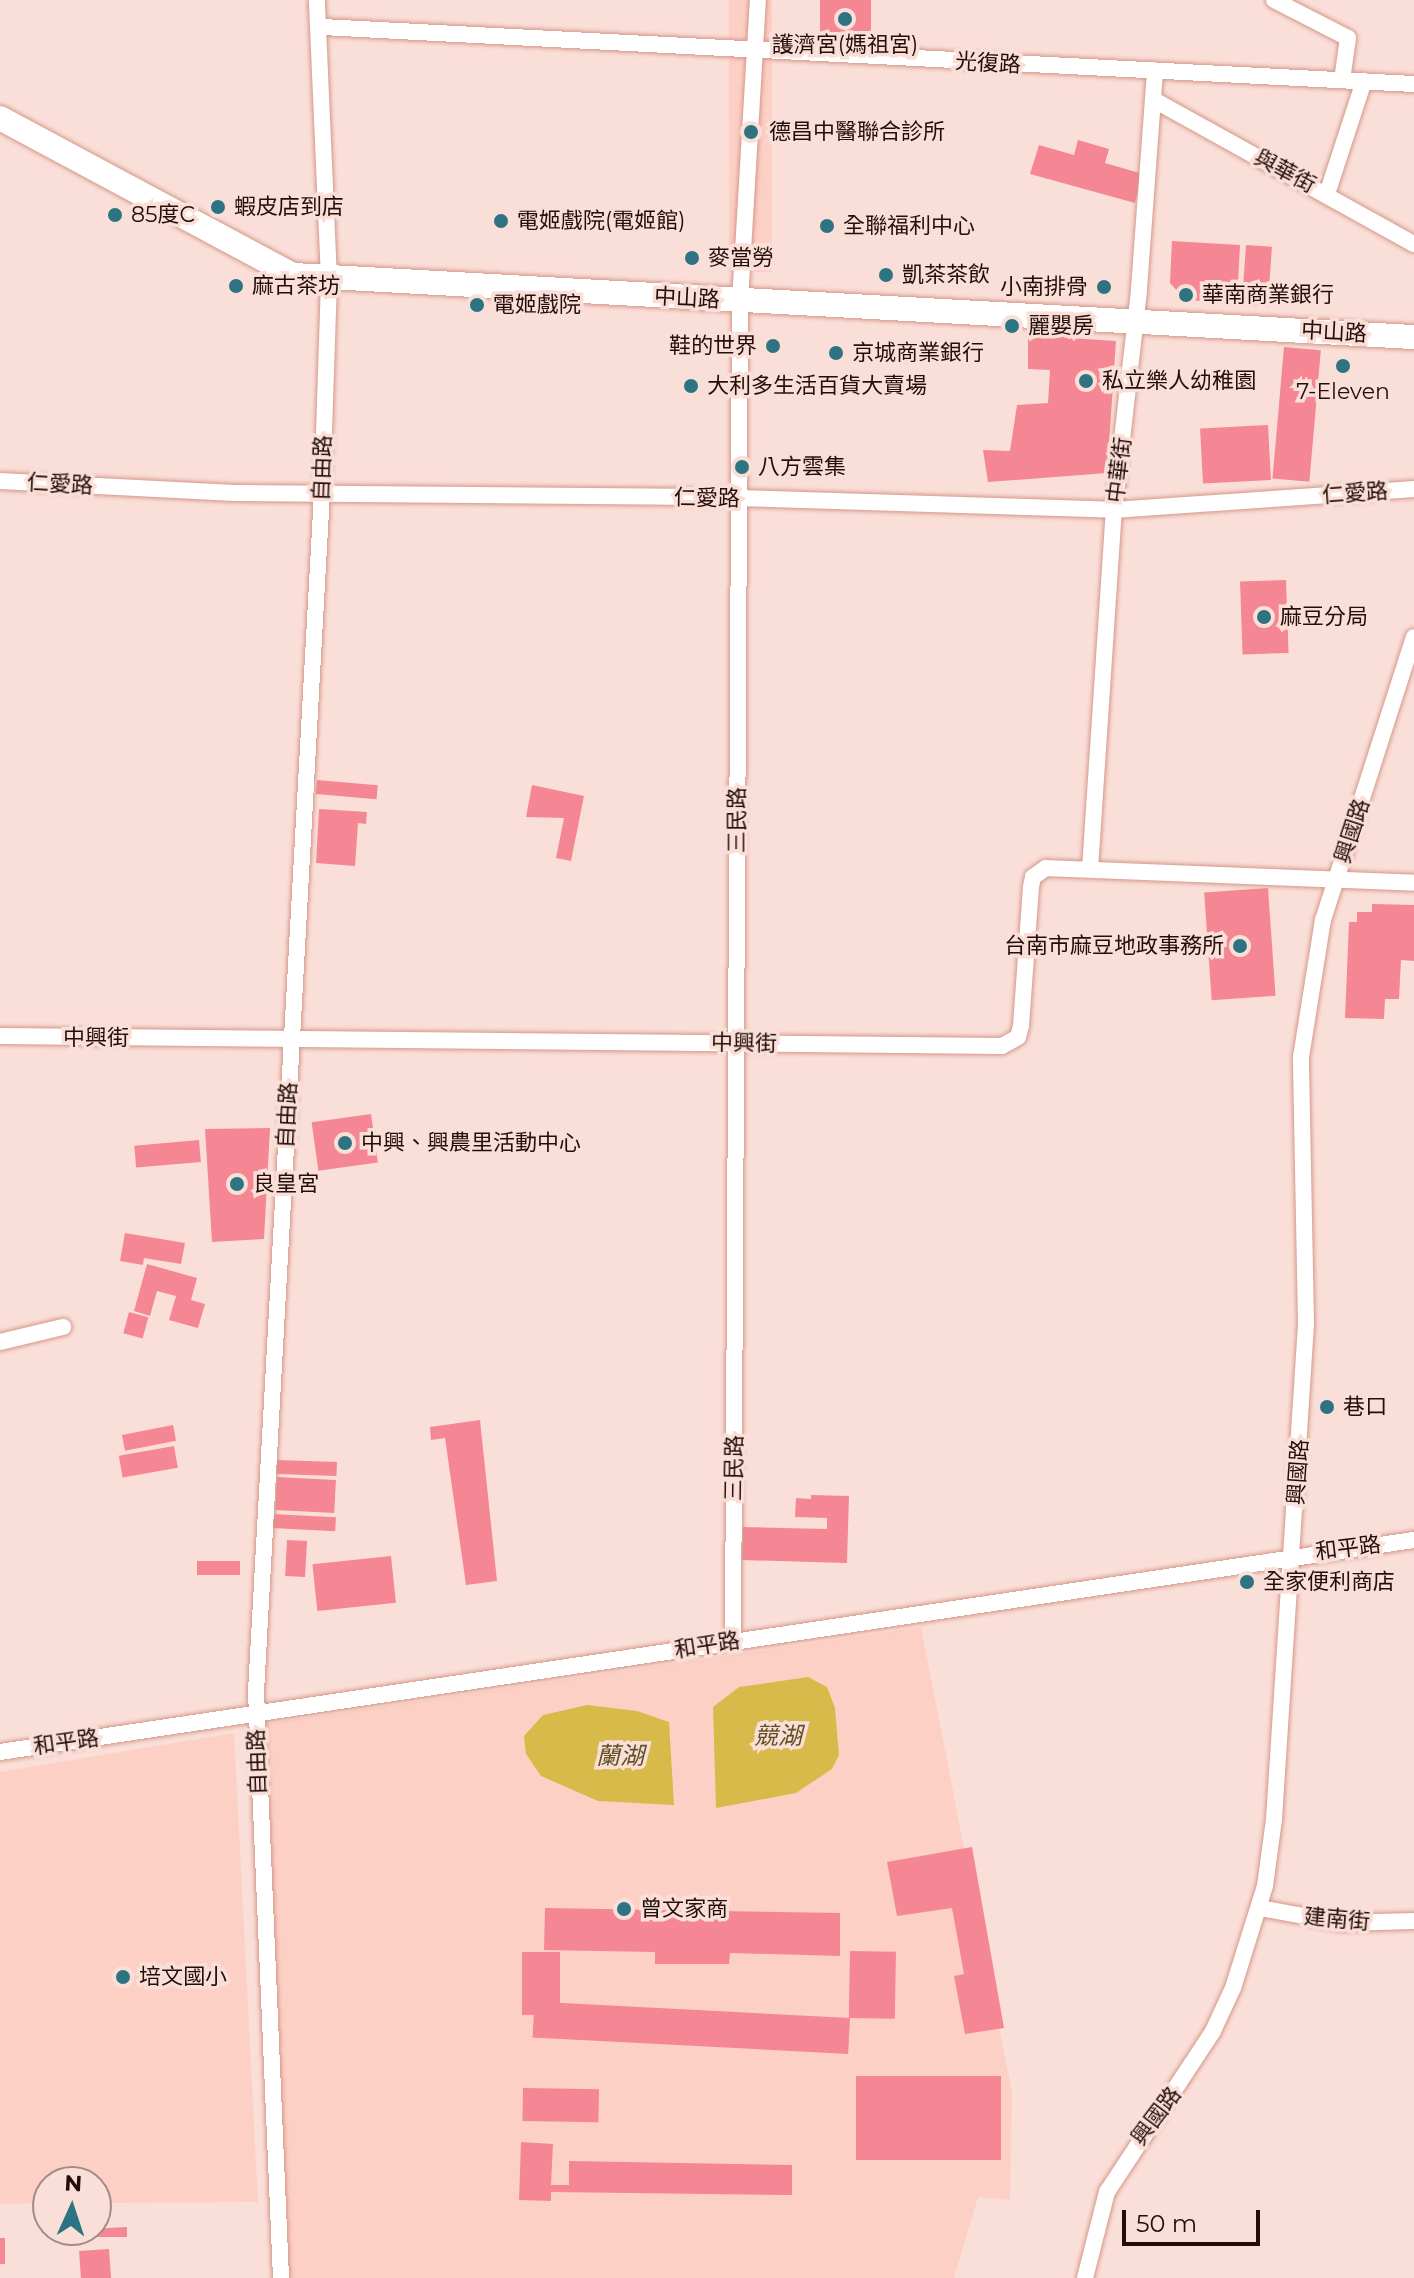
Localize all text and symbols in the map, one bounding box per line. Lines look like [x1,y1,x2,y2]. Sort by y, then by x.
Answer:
marker: 護濟宮(媽祖宮) [836,10,854,28]
place label: 護濟宮(媽祖宮) [772,32,918,58]
street label: 光復路 [954,48,1022,78]
place label: 德昌中醫聯合診所 [769,119,945,145]
marker: 德昌中醫聯合診所 [740,121,762,143]
street label: 與華街 [1250,144,1320,198]
place label: 蝦皮店到店 [234,194,344,220]
marker: 蝦皮店到店 [209,198,227,216]
place label: 85度C [131,202,195,228]
marker: 85度C [106,206,124,224]
place label: 電姬戲院(電姬館) [517,208,685,234]
marker: 電姬戲院(電姬館) [492,212,510,230]
place label: 全聯福利中心 [843,213,975,239]
marker: 全聯福利中心 [818,217,836,235]
place label: 麥當勞 [708,245,774,271]
marker: 麥當勞 [683,249,701,267]
place label: 凱茶茶飲 [902,262,990,288]
marker: 凱茶茶飲 [877,266,895,284]
place label: 麻古茶坊 [252,273,340,299]
place label: 小南排骨 [1000,274,1088,300]
marker: 麻古茶坊 [227,277,245,295]
marker: 小南排骨 [1095,278,1113,296]
place label: 華南商業銀行 [1202,282,1334,308]
street label: 中山路 [653,283,721,313]
marker: 華南商業銀行 [1177,286,1195,304]
place label: 電姬戲院 [493,292,581,318]
marker: 電姬戲院 [468,296,486,314]
place label: 麗嬰房 [1028,313,1094,339]
marker: 麗嬰房 [1003,317,1021,335]
street label: 中山路 [1300,317,1368,347]
place label: 鞋的世界 [669,333,757,359]
marker: 鞋的世界 [764,337,782,355]
place label: 京城商業銀行 [852,340,984,366]
marker: 京城商業銀行 [827,344,845,362]
marker: 7-Eleven [1334,357,1352,375]
place label: 私立樂人幼稚園 [1102,368,1256,394]
marker: 私立樂人幼稚園 [1077,372,1095,390]
place label: 大利多生活百貨大賣場 [707,373,927,399]
marker: 大利多生活百貨大賣場 [682,377,700,395]
place label: 7-Eleven [1296,379,1390,405]
street label: 自由路 [308,435,336,501]
street label: 中華街 [1102,436,1136,504]
place label: 八方雲集 [758,454,846,480]
marker: 八方雲集 [733,458,751,476]
street label: 仁愛路 [26,469,94,499]
street label: 仁愛路 [1321,478,1389,508]
street label: 仁愛路 [674,484,740,512]
place label: 麻豆分局 [1280,604,1368,630]
marker: 麻豆分局 [1255,608,1273,626]
street label: 三民路 [724,787,750,853]
street label: 興國路 [1329,796,1375,866]
place label: 台南市麻豆地政事務所 [1004,933,1224,959]
marker: 台南市麻豆地政事務所 [1231,937,1249,955]
street label: 中興街 [63,1025,129,1051]
street label: 中興街 [711,1029,777,1057]
street label: 自由路 [272,1081,302,1149]
place label: 中興、興農里活動中心 [361,1130,581,1156]
marker: 中興、興農里活動中心 [336,1134,354,1152]
place label: 良皇宮 [253,1171,319,1197]
marker: 良皇宮 [228,1175,246,1193]
place label: 巷口 [1343,1394,1387,1420]
marker: 巷口 [1318,1398,1336,1416]
street label: 三民路 [720,1435,748,1501]
street label: 興國路 [1283,1438,1313,1506]
street label: 和平路 [1314,1531,1382,1565]
place label: 全家便利商店 [1263,1569,1395,1595]
marker: 全家便利商店 [1238,1573,1256,1591]
street label: 和平路 [672,1627,742,1663]
water label: 競湖 [754,1722,802,1750]
street label: 和平路 [31,1724,101,1760]
street label: 自由路 [243,1729,271,1795]
water label: 蘭湖 [596,1742,644,1770]
place label: 曾文家商 [640,1896,728,1922]
marker: 曾文家商 [615,1900,633,1918]
street label: 建南街 [1303,1903,1371,1935]
place label: 培文國小 [139,1964,227,1990]
marker: 培文國小 [114,1968,132,1986]
street label: 興國路 [1126,2082,1186,2150]
north arrow [32,2166,112,2246]
text: N [64,2170,83,2197]
scale bar [1126,2194,1264,2244]
text: 50 m [1136,2209,1197,2238]

